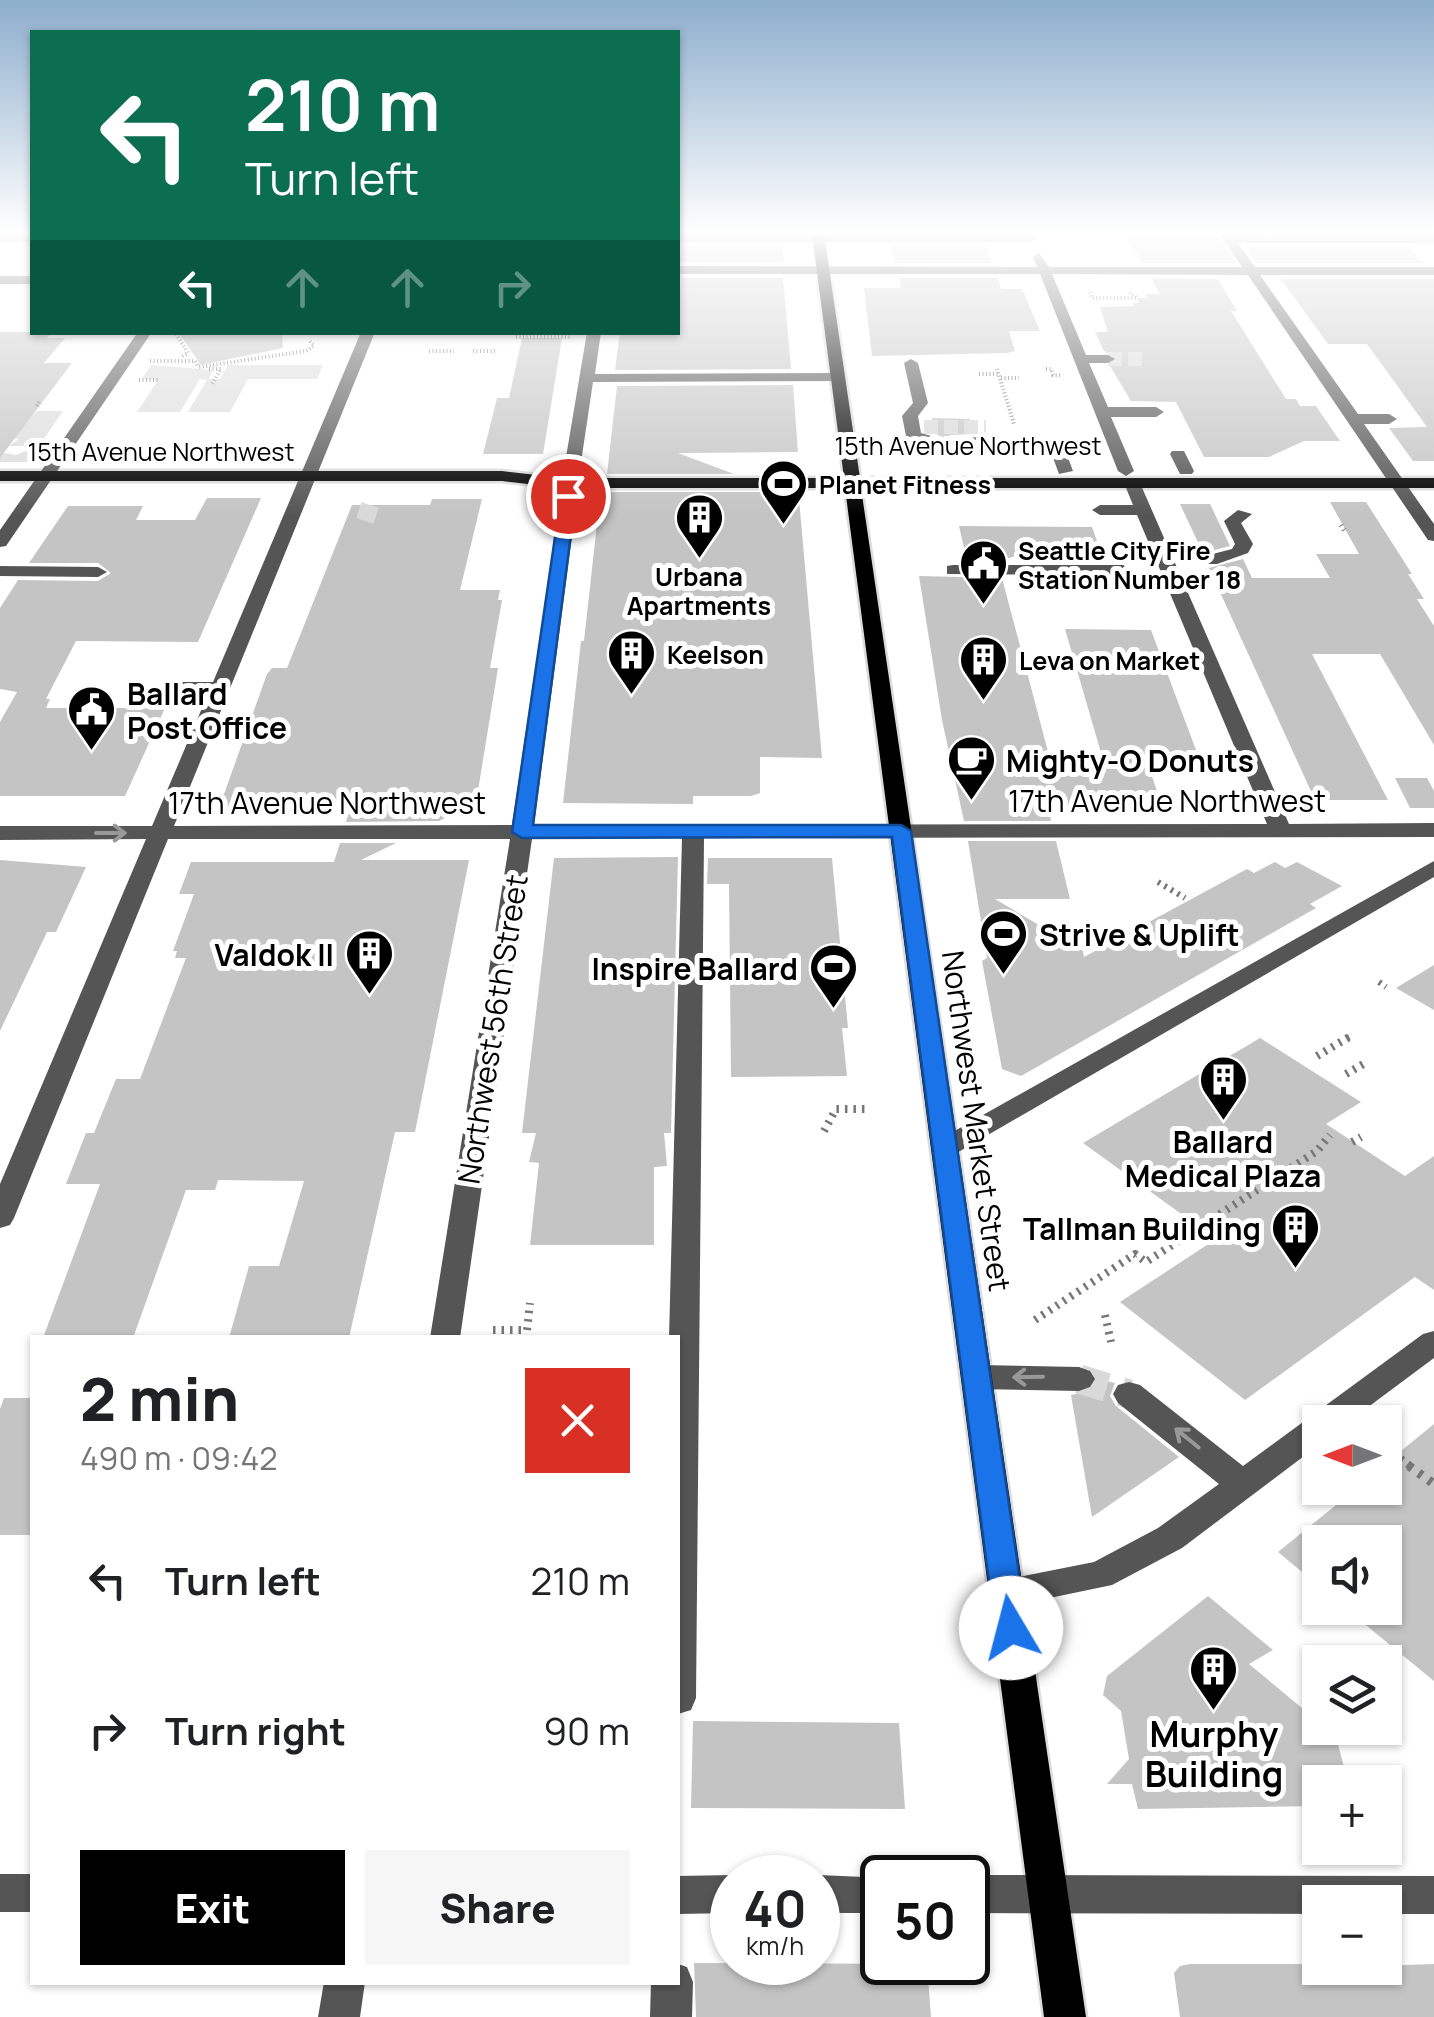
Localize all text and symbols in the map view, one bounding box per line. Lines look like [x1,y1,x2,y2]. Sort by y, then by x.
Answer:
text: 210 m [245,56,440,152]
icon: left [80,70,210,200]
text: Turn left [245,147,419,209]
icon: left [170,260,225,315]
icon: ahead [275,260,330,315]
icon: ahead [380,260,435,315]
icon: right [485,260,540,315]
street label: 15th Avenue Northwest [835,428,1101,463]
street label: 15th Avenue Northwest [28,434,294,469]
pin [526,454,611,539]
sports icon: Planet Fitness [758,458,810,526]
place label: Planet Fitness [819,467,991,502]
icon: arrive [541,469,596,524]
building icon: Urbana Apartments [673,492,725,560]
place label: Seattle City Fire Station Number 18 [1018,533,1241,597]
public building icon: Seattle City Fire Station Number 18 [957,538,1009,606]
place label: Urbana Apartments [627,559,771,623]
building icon: Keelson [606,628,658,696]
building icon: Leva on Market [958,634,1010,702]
place label: Keelson [667,637,764,672]
place label: Leva on Market [1019,643,1200,678]
place label: Ballard Post Office [127,673,287,748]
public building icon: Ballard Post Office [66,684,118,752]
cafe icon: Mighty-O Donuts [945,734,997,802]
place label: Mighty-O Donuts [1006,740,1254,781]
street label: 17th Avenue Northwest [1008,780,1326,821]
street label: 17th Avenue Northwest [168,782,486,823]
one-way arrow [94,824,126,843]
street label: Northwest 56th Street [447,871,537,1187]
sports icon: Strive & Uplift [978,908,1030,976]
place label: Strive & Uplift [1039,914,1239,955]
building icon: Valdok II [343,928,395,996]
place label: Valdok II [214,934,334,975]
sports icon: Inspire Ballard [807,942,859,1010]
place label: Inspire Ballard [591,948,798,989]
street label: Northwest Market Street [933,948,1021,1294]
building icon: Ballard Medical Plaza [1197,1054,1249,1122]
place label: Ballard Medical Plaza [1125,1121,1321,1196]
building icon: Tallman Building [1270,1202,1322,1270]
place label: Tallman Building [1023,1208,1261,1249]
text: 2 min [80,1357,239,1439]
button: close [525,1368,630,1473]
one-way arrow [1013,1368,1046,1386]
north arrow [1302,1405,1402,1505]
map controls [1302,1405,1402,1985]
one-way arrow [1174,1428,1201,1449]
text: 490 m · 09:42 [80,1436,278,1480]
button: sound [1302,1525,1402,1625]
icon: left [80,1553,135,1608]
text: Turn left [165,1554,321,1606]
text: 210 m [531,1554,630,1606]
position arrow [959,1576,1063,1680]
building icon: Murphy Building [1188,1644,1240,1712]
button: layers [1302,1645,1402,1745]
icon: right [80,1703,135,1758]
text: Turn right [165,1704,346,1756]
text: 90 m [543,1704,630,1756]
place label: Murphy Building [1145,1710,1283,1798]
button: + [1302,1765,1402,1865]
button: Exit [80,1850,345,1965]
button: Share [365,1850,630,1965]
speed limit sign: 50 [860,1855,990,1985]
text: 40 [743,1874,807,1942]
button: − [1302,1885,1402,1985]
text: km/h [746,1928,804,1963]

